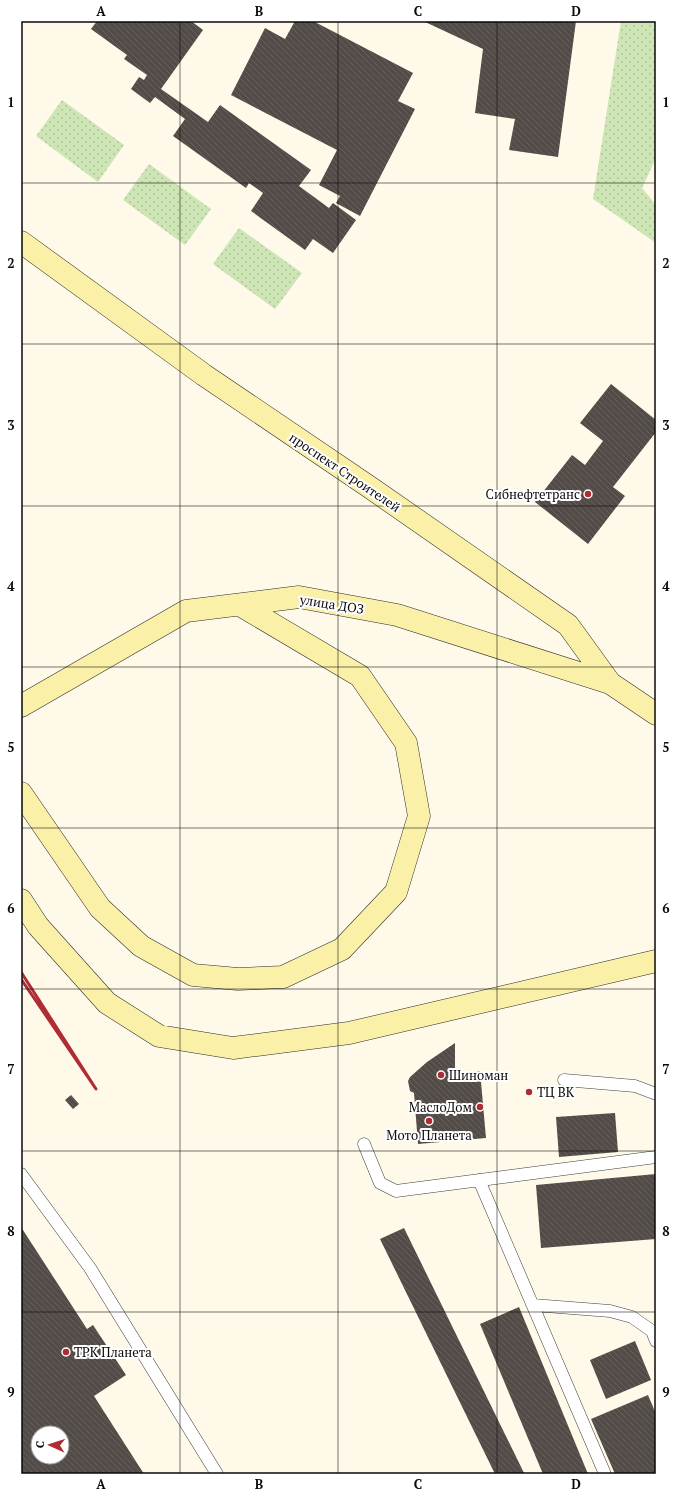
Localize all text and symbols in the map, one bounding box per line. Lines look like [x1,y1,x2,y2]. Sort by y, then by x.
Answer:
text: A [96,2,106,20]
text: B [255,2,263,20]
text: C [414,2,422,20]
text: D [571,2,581,20]
text: 1 [7,93,15,111]
text: 1 [662,93,670,111]
text: 2 [7,254,15,272]
text: 2 [662,254,670,272]
text: 3 [7,416,15,434]
text: 3 [662,416,670,434]
street label: проспект Строителей [286,428,404,516]
place label: Сибнефтетранс [486,485,580,503]
marker: Сибнефтетранс [583,489,593,499]
text: 4 [7,577,15,595]
text: 4 [662,577,670,595]
street label: улица ДОЗ [298,590,365,618]
text: 5 [7,738,15,756]
text: 5 [662,738,670,756]
text: 6 [7,899,15,917]
text: 6 [662,899,670,917]
text: 7 [7,1060,15,1078]
text: 7 [662,1060,670,1078]
place label: Шиноман [449,1066,508,1084]
marker: Шиноман [436,1070,446,1080]
place label: ТЦ ВК [537,1083,575,1101]
marker: ТЦ ВК [524,1087,534,1097]
place label: МаслоДом [409,1098,472,1116]
marker: МаслоДом [475,1102,485,1112]
marker: Мото Планета [424,1116,434,1126]
place label: Мото Планета [386,1126,472,1144]
text: 8 [7,1222,15,1240]
text: 8 [662,1222,670,1240]
place label: ТРК Планета [74,1343,152,1361]
marker: ТРК Планета [61,1347,71,1357]
text: 9 [7,1383,15,1401]
text: 9 [662,1383,670,1401]
north arrow [30,1425,70,1465]
text: С [33,1441,47,1448]
text: A [96,1475,106,1493]
text: B [255,1475,263,1493]
text: C [414,1475,422,1493]
text: D [571,1475,581,1493]

